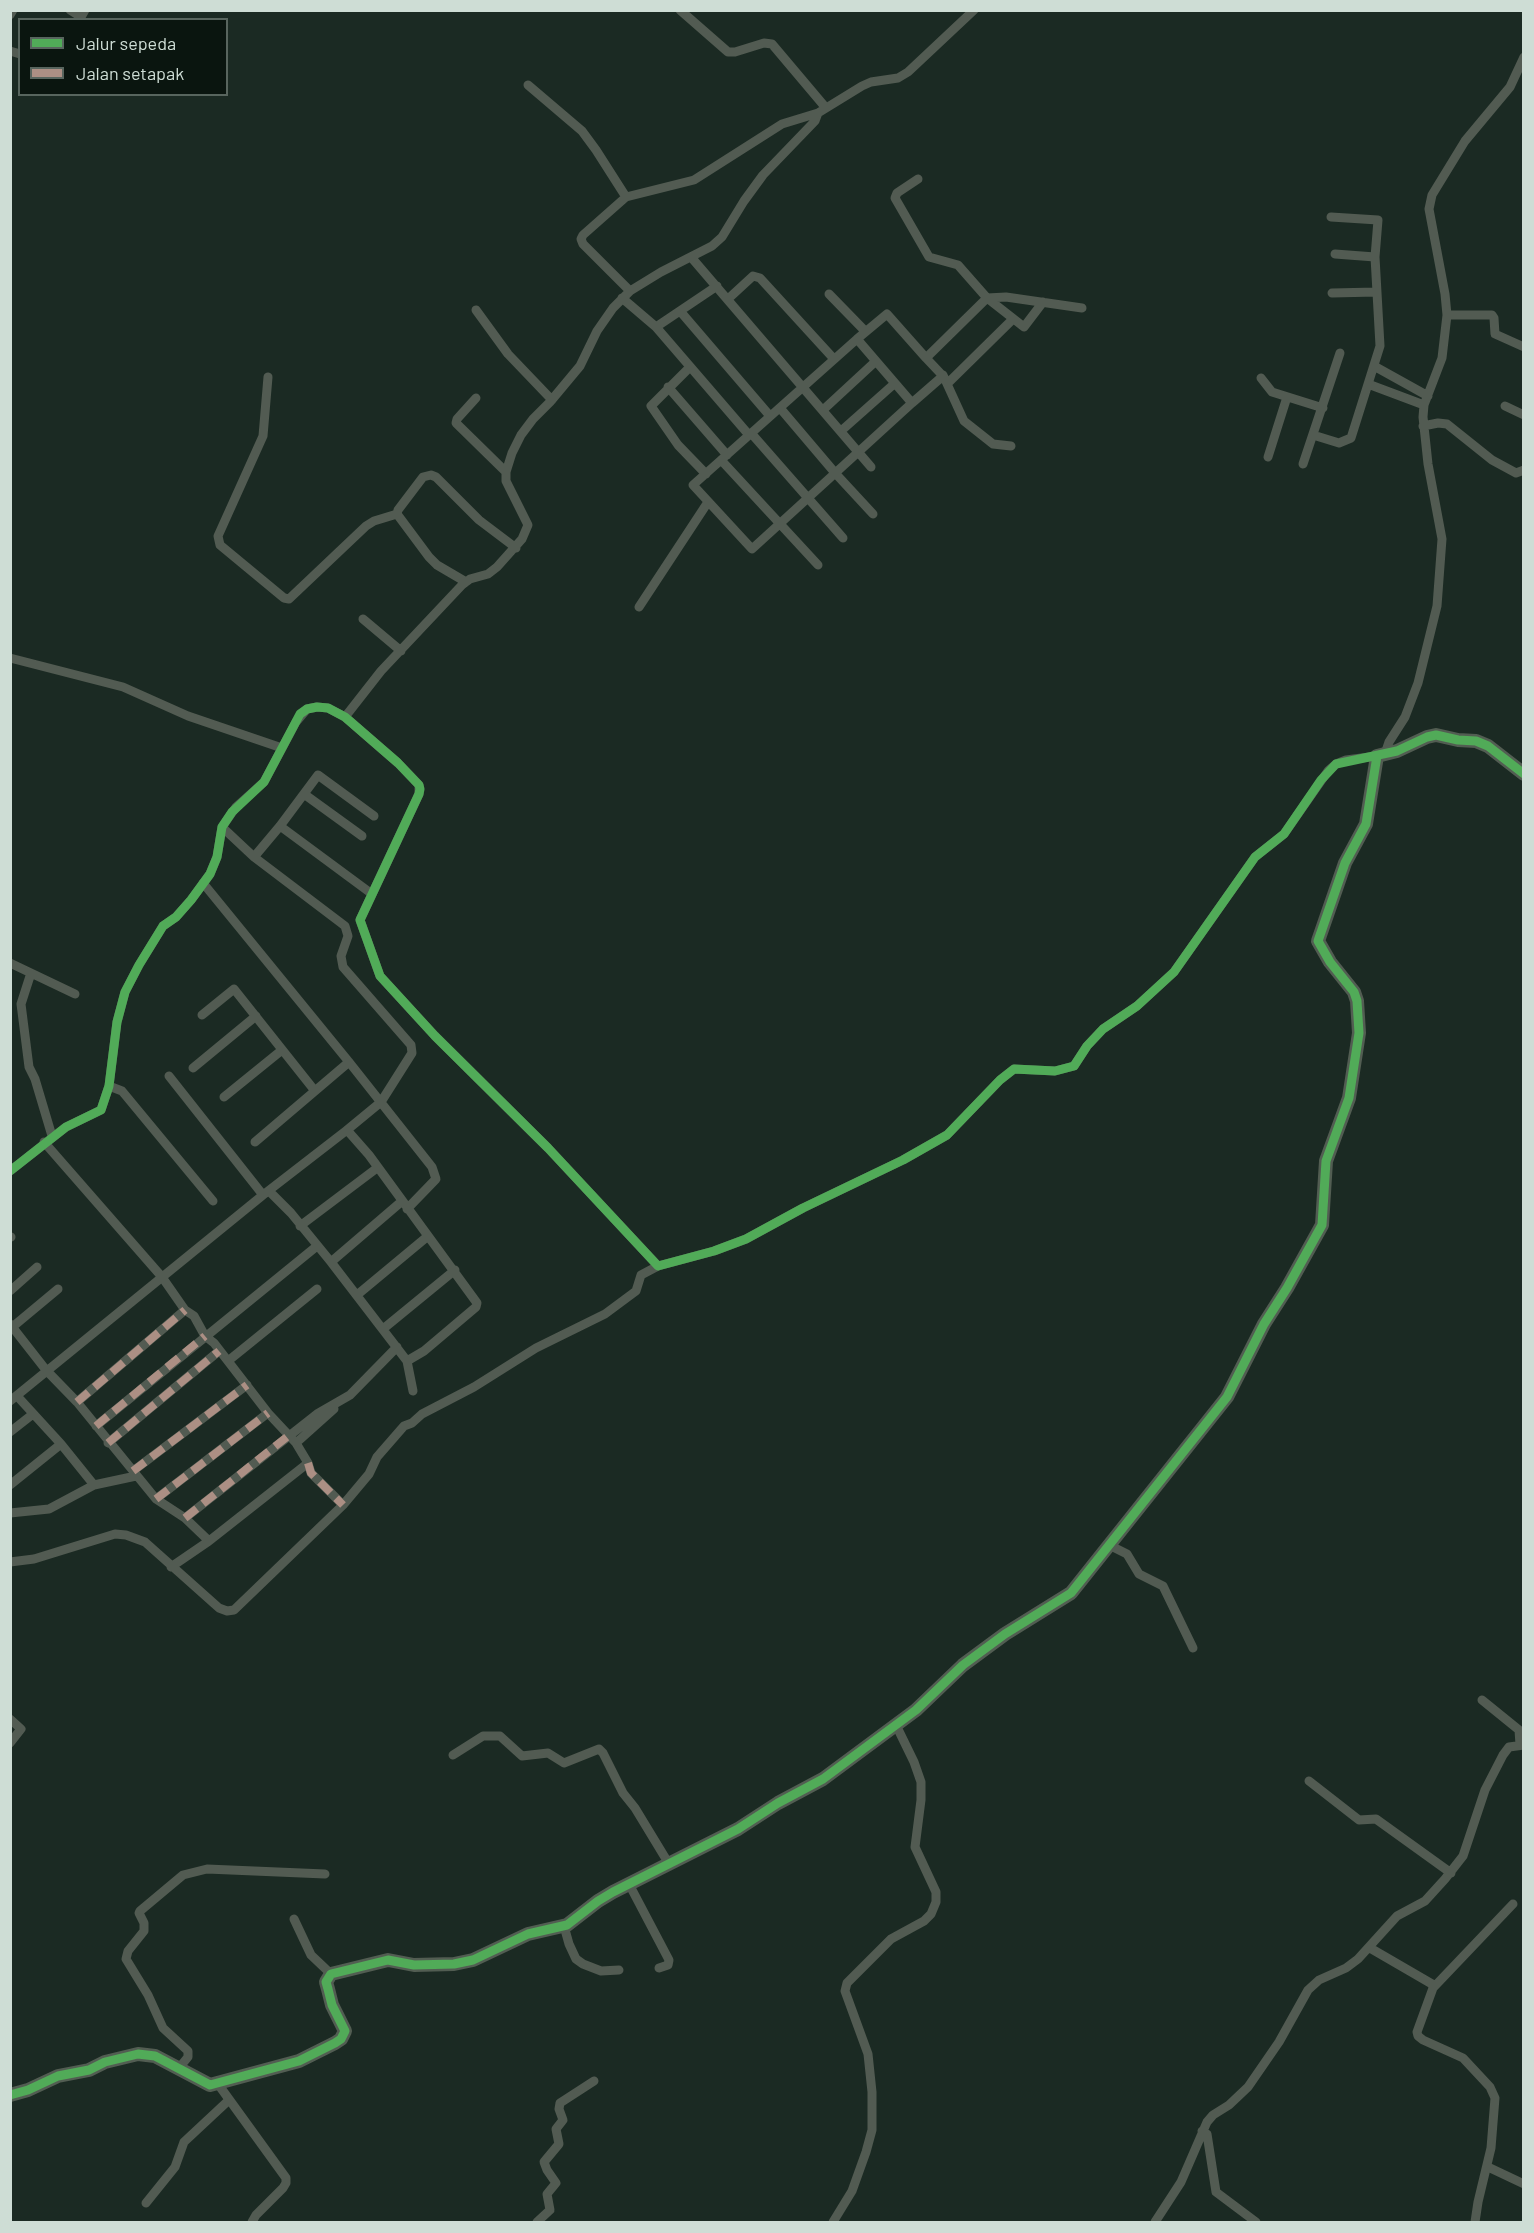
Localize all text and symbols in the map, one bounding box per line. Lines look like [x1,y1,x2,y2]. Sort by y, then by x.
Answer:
legend [18,18,228,96]
text: Jalur sepeda [76,32,176,54]
text: Jalan setapak [76,62,184,84]

